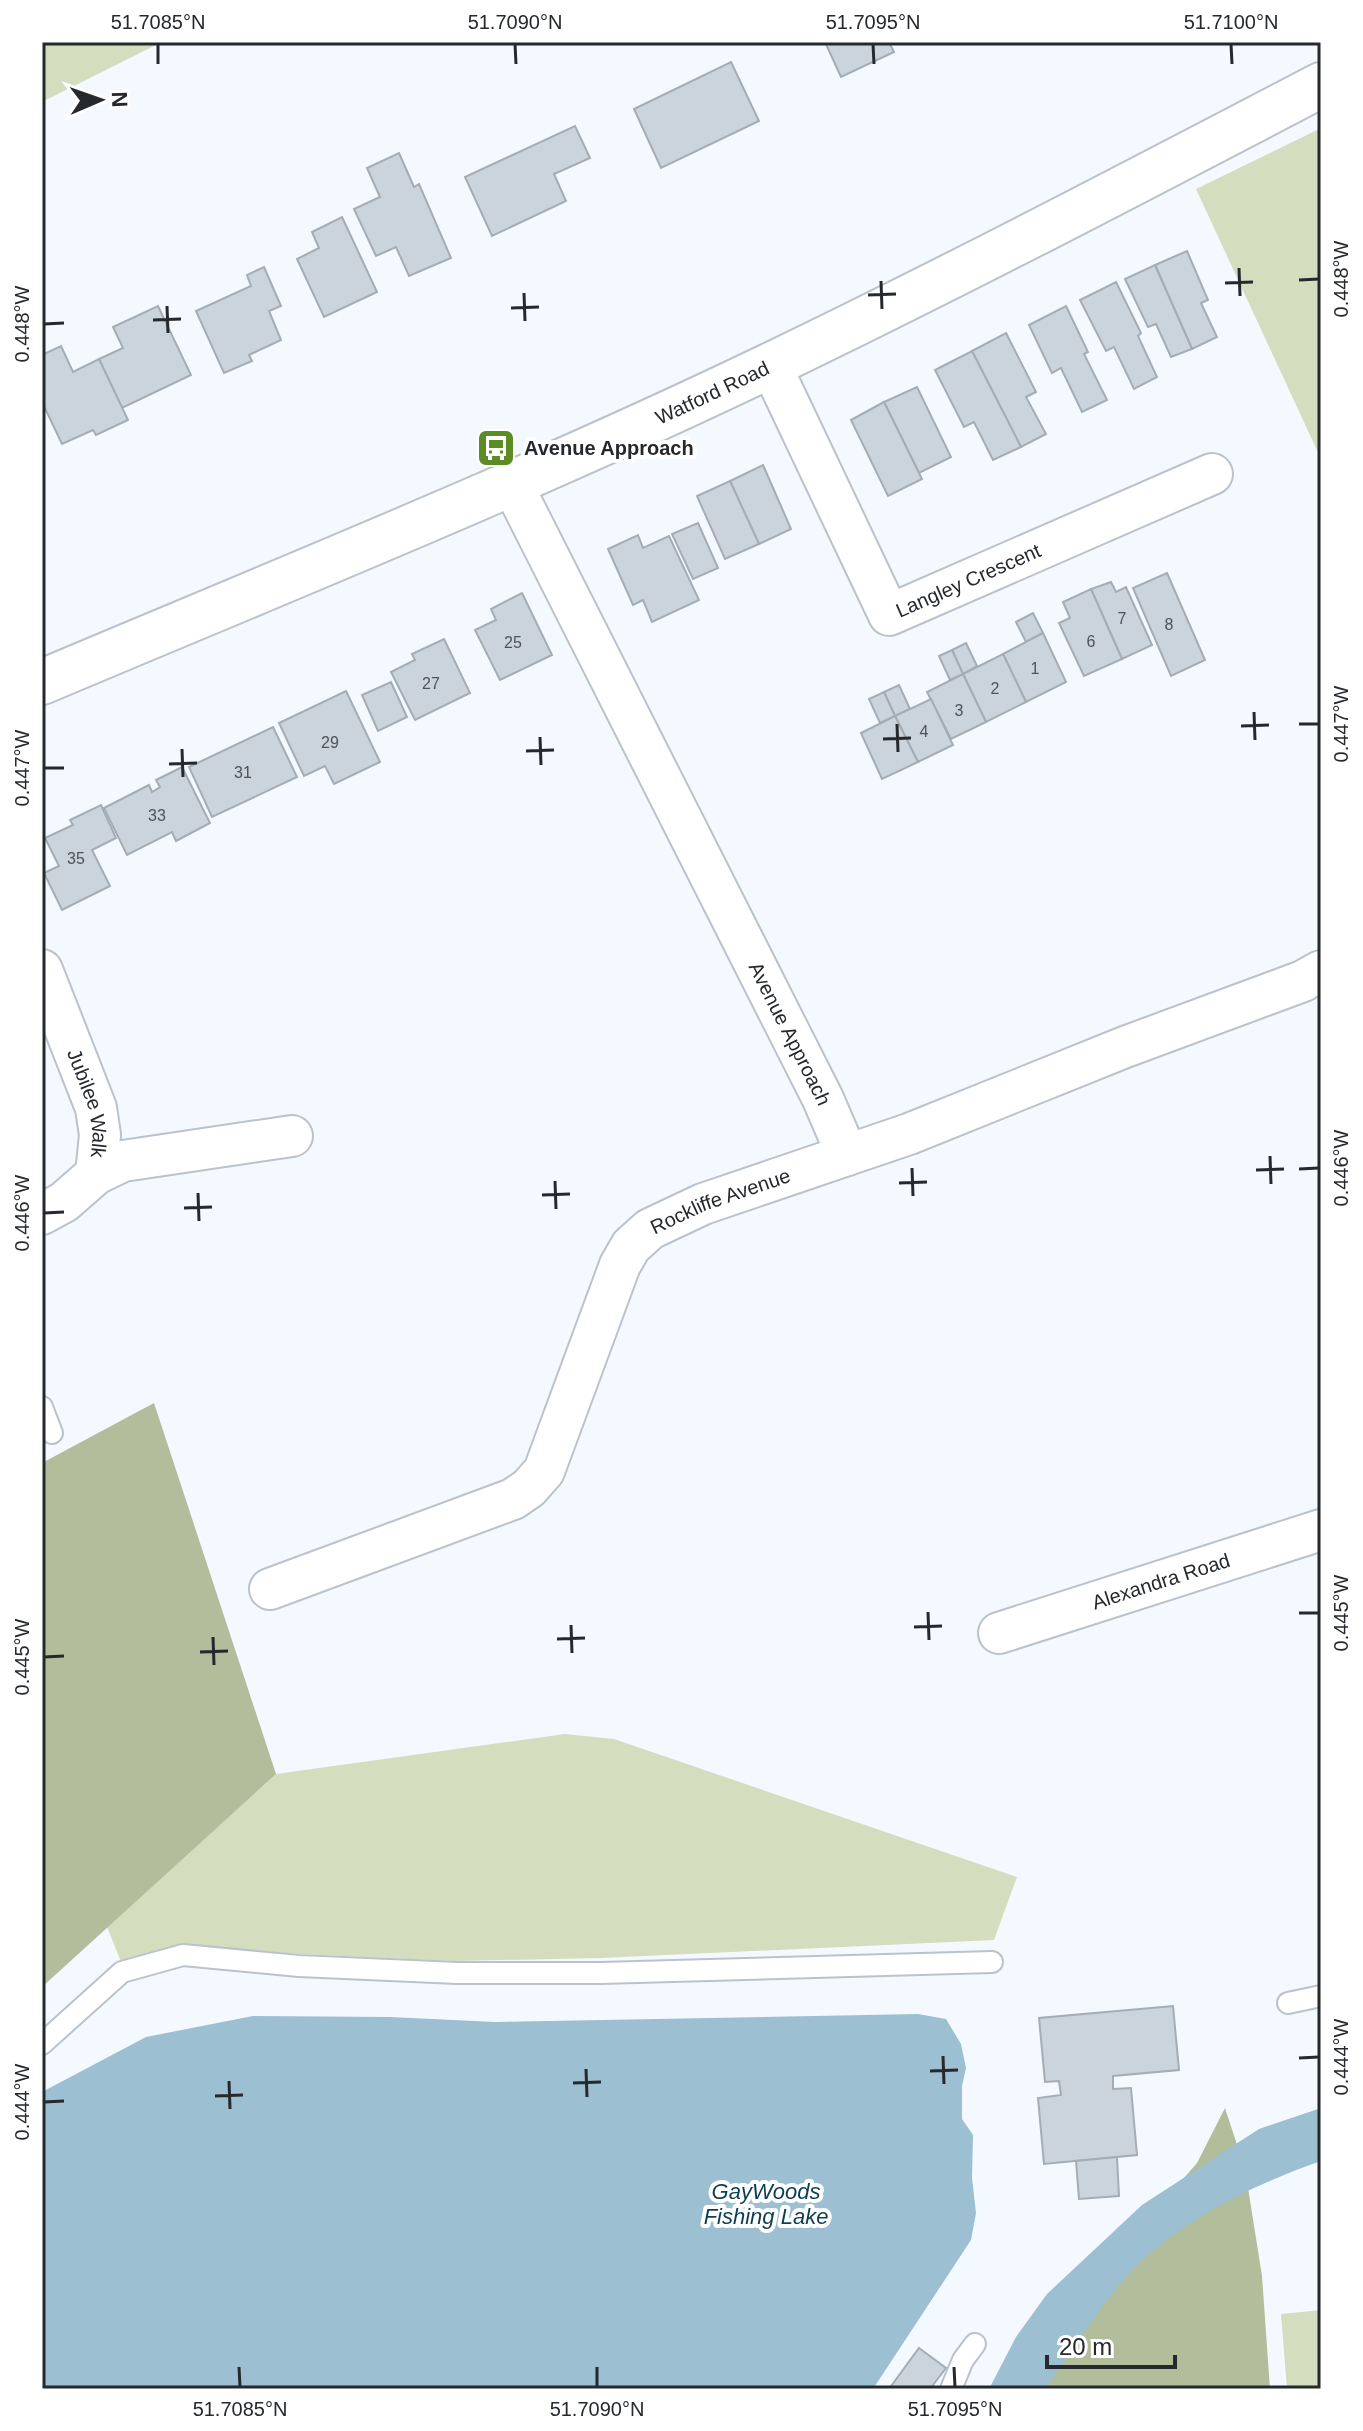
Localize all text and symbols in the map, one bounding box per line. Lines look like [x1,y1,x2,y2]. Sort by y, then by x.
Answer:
text: 51.7085°N [111,11,205,33]
text: 51.7090°N [468,11,562,33]
text: 51.7095°N [826,11,920,33]
text: 51.7100°N [1184,11,1278,33]
north arrow [60,60,140,140]
text: N [107,91,132,108]
text: 0.448°W [1330,240,1352,317]
text: 0.448°W [11,285,33,362]
street label: Watford Road [652,357,772,429]
bus stop icon: Avenue Approach [475,427,517,469]
place label: Avenue Approach [524,437,694,459]
street label: Langley Crescent [892,539,1044,622]
house number: 7 [1118,610,1127,627]
house number: 8 [1165,616,1174,633]
house number: 6 [1087,633,1096,650]
house number: 25 [504,634,522,651]
house number: 1 [1031,660,1040,677]
house number: 27 [422,675,440,692]
house number: 2 [991,680,1000,697]
text: 0.447°W [1330,685,1352,762]
house number: 3 [955,702,964,719]
house number: 4 [920,723,929,740]
text: 0.447°W [11,729,33,806]
house number: 29 [321,734,339,751]
house number: 31 [234,764,252,781]
house number: 33 [148,807,166,824]
house number: 35 [67,850,85,867]
street label: Avenue Approach [745,958,835,1109]
street label: Jubilee Walk [63,1046,111,1160]
text: 0.446°W [1330,1129,1352,1206]
street label: Rockliffe Avenue [647,1164,793,1238]
text: 0.446°W [11,1174,33,1251]
street label: Alexandra Road [1089,1549,1233,1614]
text: 0.445°W [1330,1574,1352,1651]
text: 0.445°W [11,1618,33,1695]
text: 0.444°W [1330,2018,1352,2095]
text: 0.444°W [11,2063,33,2140]
water label: GayWoods Fishing Lake [704,2179,828,2229]
scale bar [1047,2319,1175,2369]
text: 20 m [1059,2333,1112,2360]
text: 51.7085°N [193,2398,287,2420]
text: 51.7090°N [550,2398,644,2420]
text: 51.7095°N [908,2398,1002,2420]

